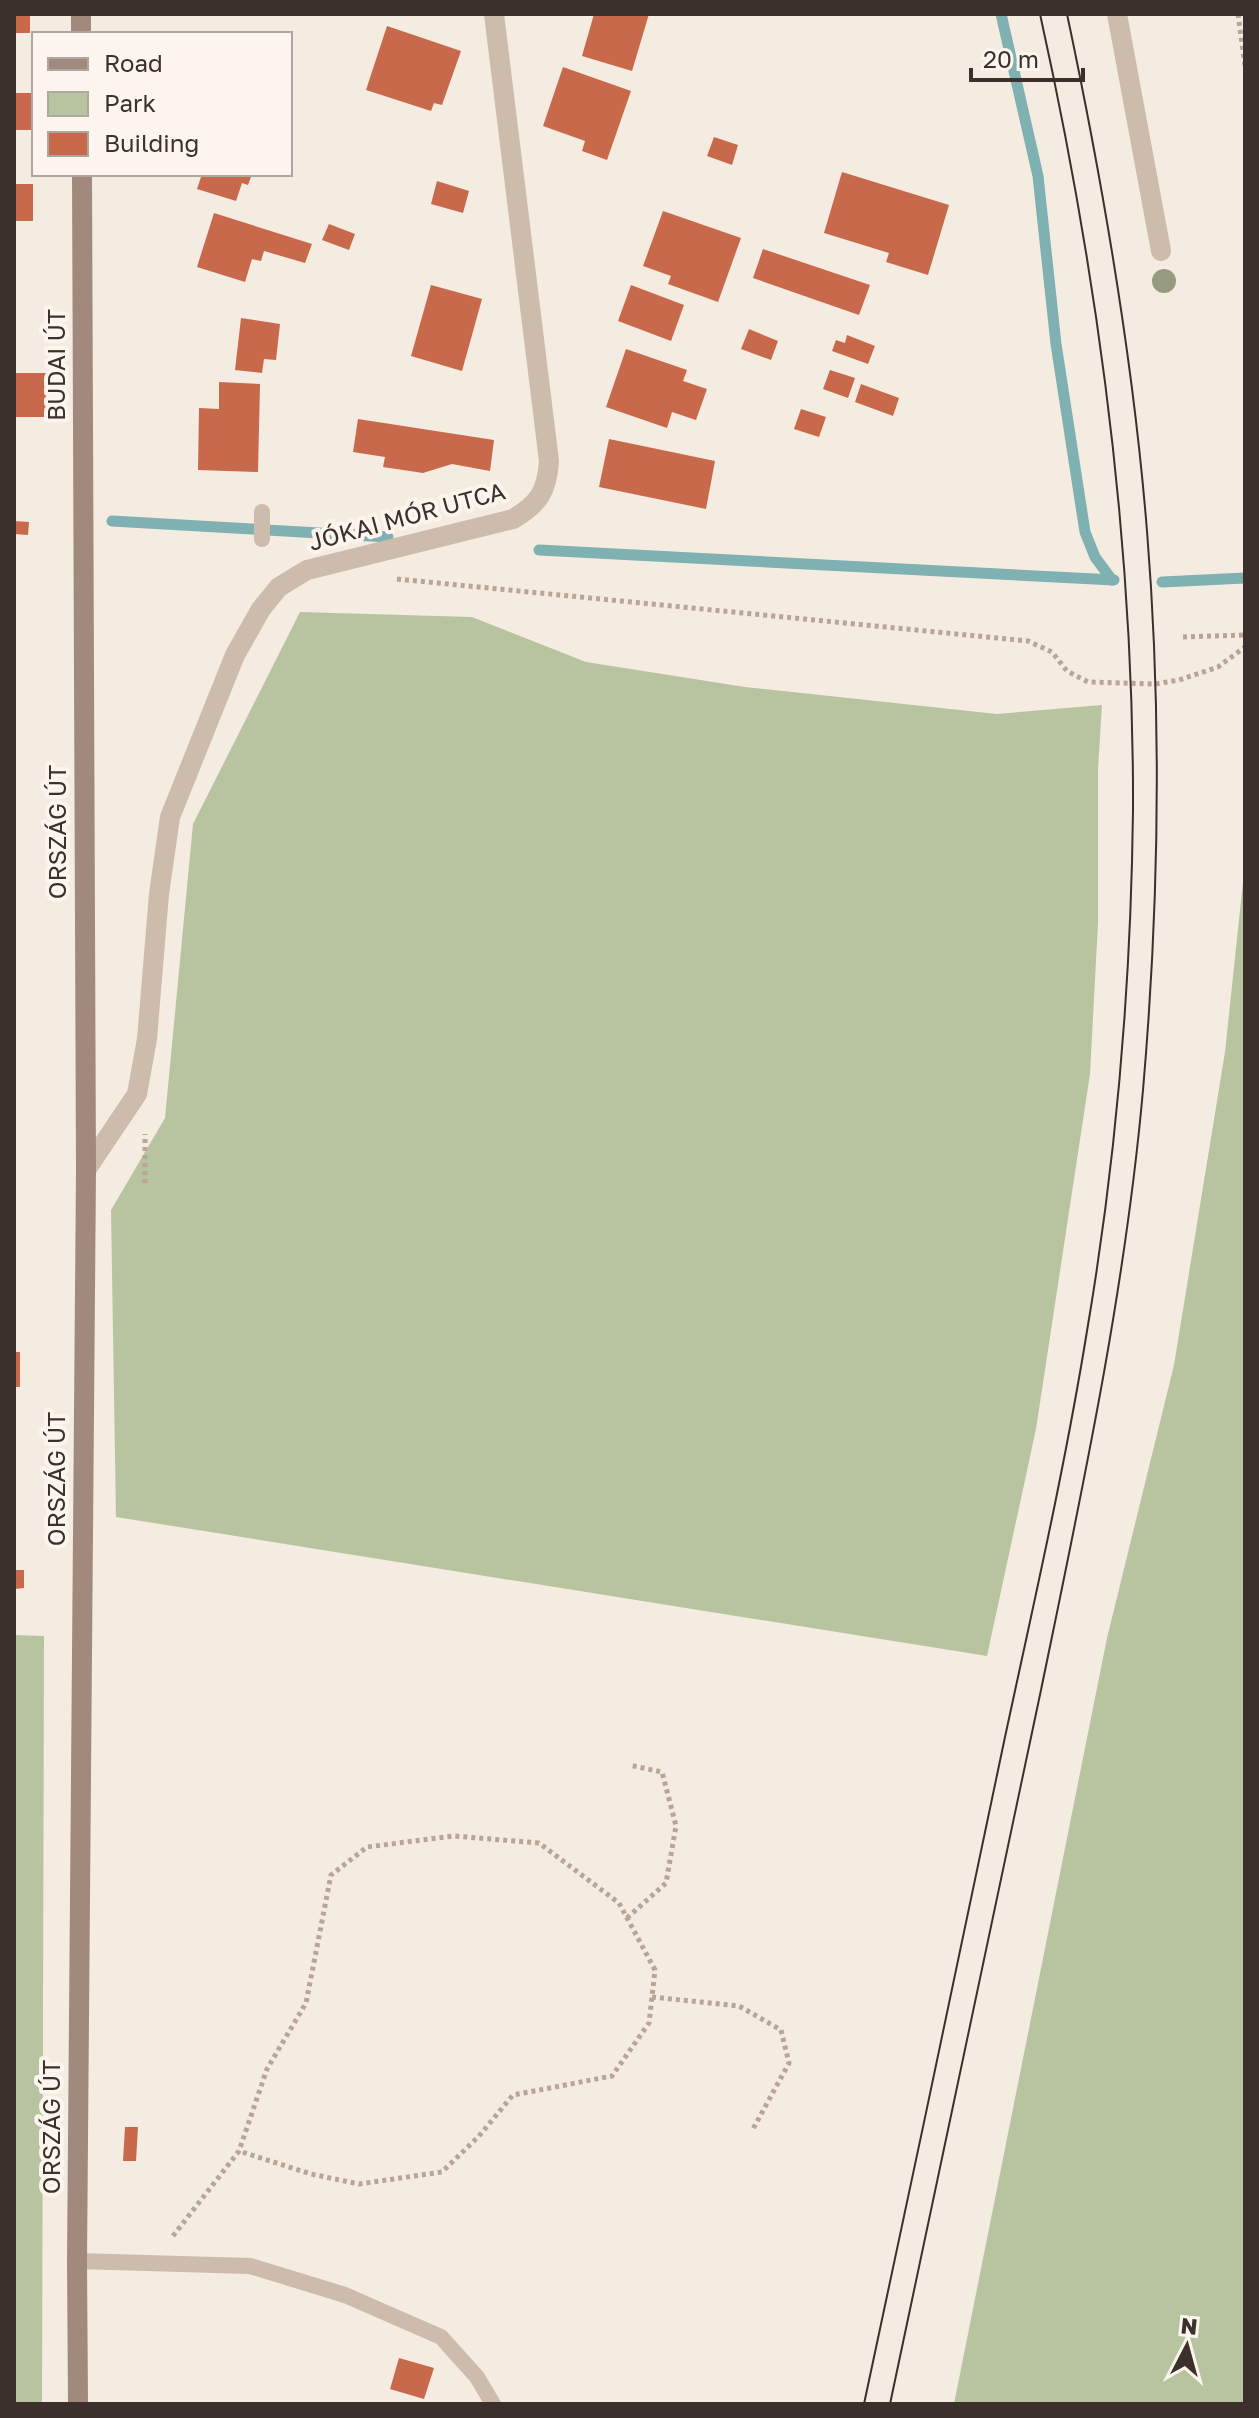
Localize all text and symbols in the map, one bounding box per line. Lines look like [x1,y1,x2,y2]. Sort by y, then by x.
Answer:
legend [32,32,292,176]
scale bar [971,32,1083,82]
text: 20 m [983,44,1039,73]
text: Road [104,48,163,77]
text: Park [104,88,156,117]
text: Building [104,128,199,157]
street label: BUDAI ÚT [41,309,70,421]
street label: JÓKAI MÓR UTCA [305,475,508,556]
street label: ORSZÁG ÚT [42,765,71,899]
street label: ORSZÁG ÚT [41,1412,70,1546]
street label: ORSZÁG ÚT [36,2060,65,2194]
north arrow [1147,2306,1227,2386]
text: N [1179,2311,1199,2340]

